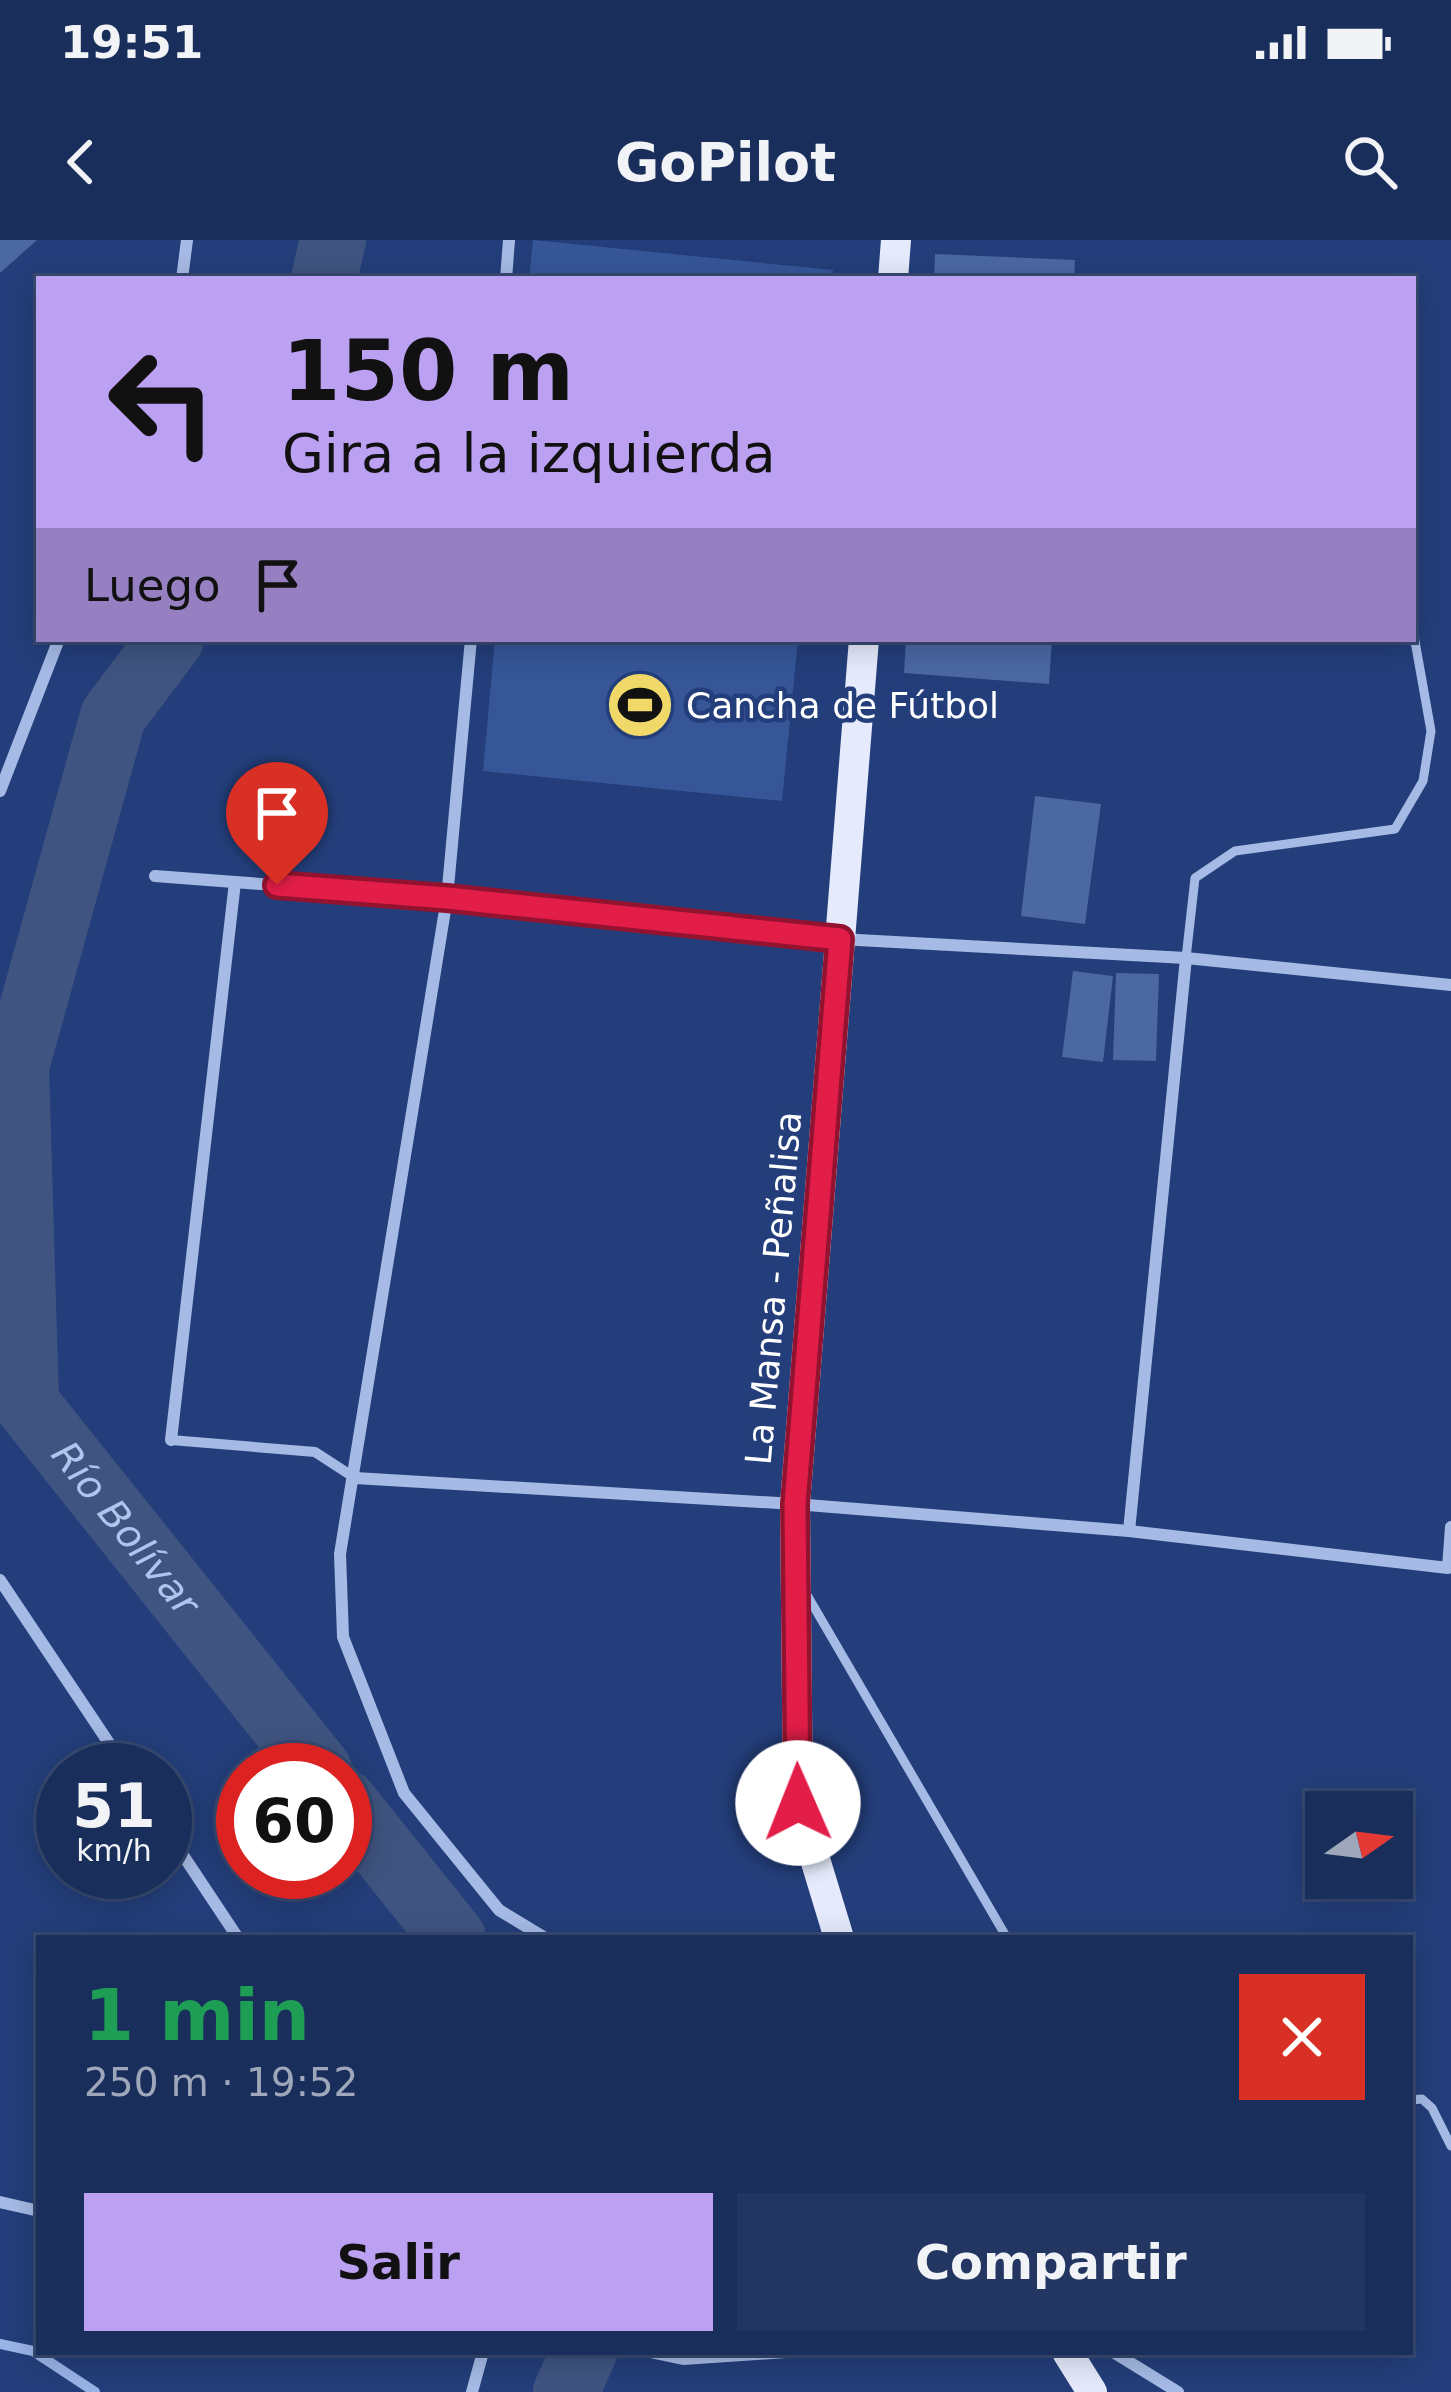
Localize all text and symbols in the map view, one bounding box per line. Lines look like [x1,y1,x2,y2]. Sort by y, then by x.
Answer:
text: 19:51 [60,16,203,69]
icon: back [48,129,114,195]
icon: search [1337,129,1403,195]
text: GoPilot [615,131,836,194]
text: 150 m [282,322,574,420]
icon: left [84,324,240,480]
text: Gira a la izquierda [282,422,776,485]
icon: arrive [245,552,311,618]
text: Luego [84,559,221,612]
sports icon: Cancha de Fútbol [605,670,675,740]
place label: Cancha de Fútbol [686,685,999,726]
pin [226,762,328,885]
icon: arrive [244,780,310,846]
street label: La Mansa - Peñalisa [738,1110,809,1466]
water label: Río Bolívar [43,1433,210,1627]
position arrow [735,1740,861,1866]
speed limit sign: 60 [216,1743,372,1899]
text: 51 [72,1771,156,1841]
north arrow [1305,1791,1413,1899]
map controls [1305,1791,1413,1899]
text: km/h [76,1833,152,1868]
text: 1 min [84,1973,310,2057]
button: close [1239,1974,1365,2100]
text: 250 m · 19:52 [84,2060,358,2105]
button: Salir [84,2193,713,2331]
button: Compartir [737,2193,1365,2331]

